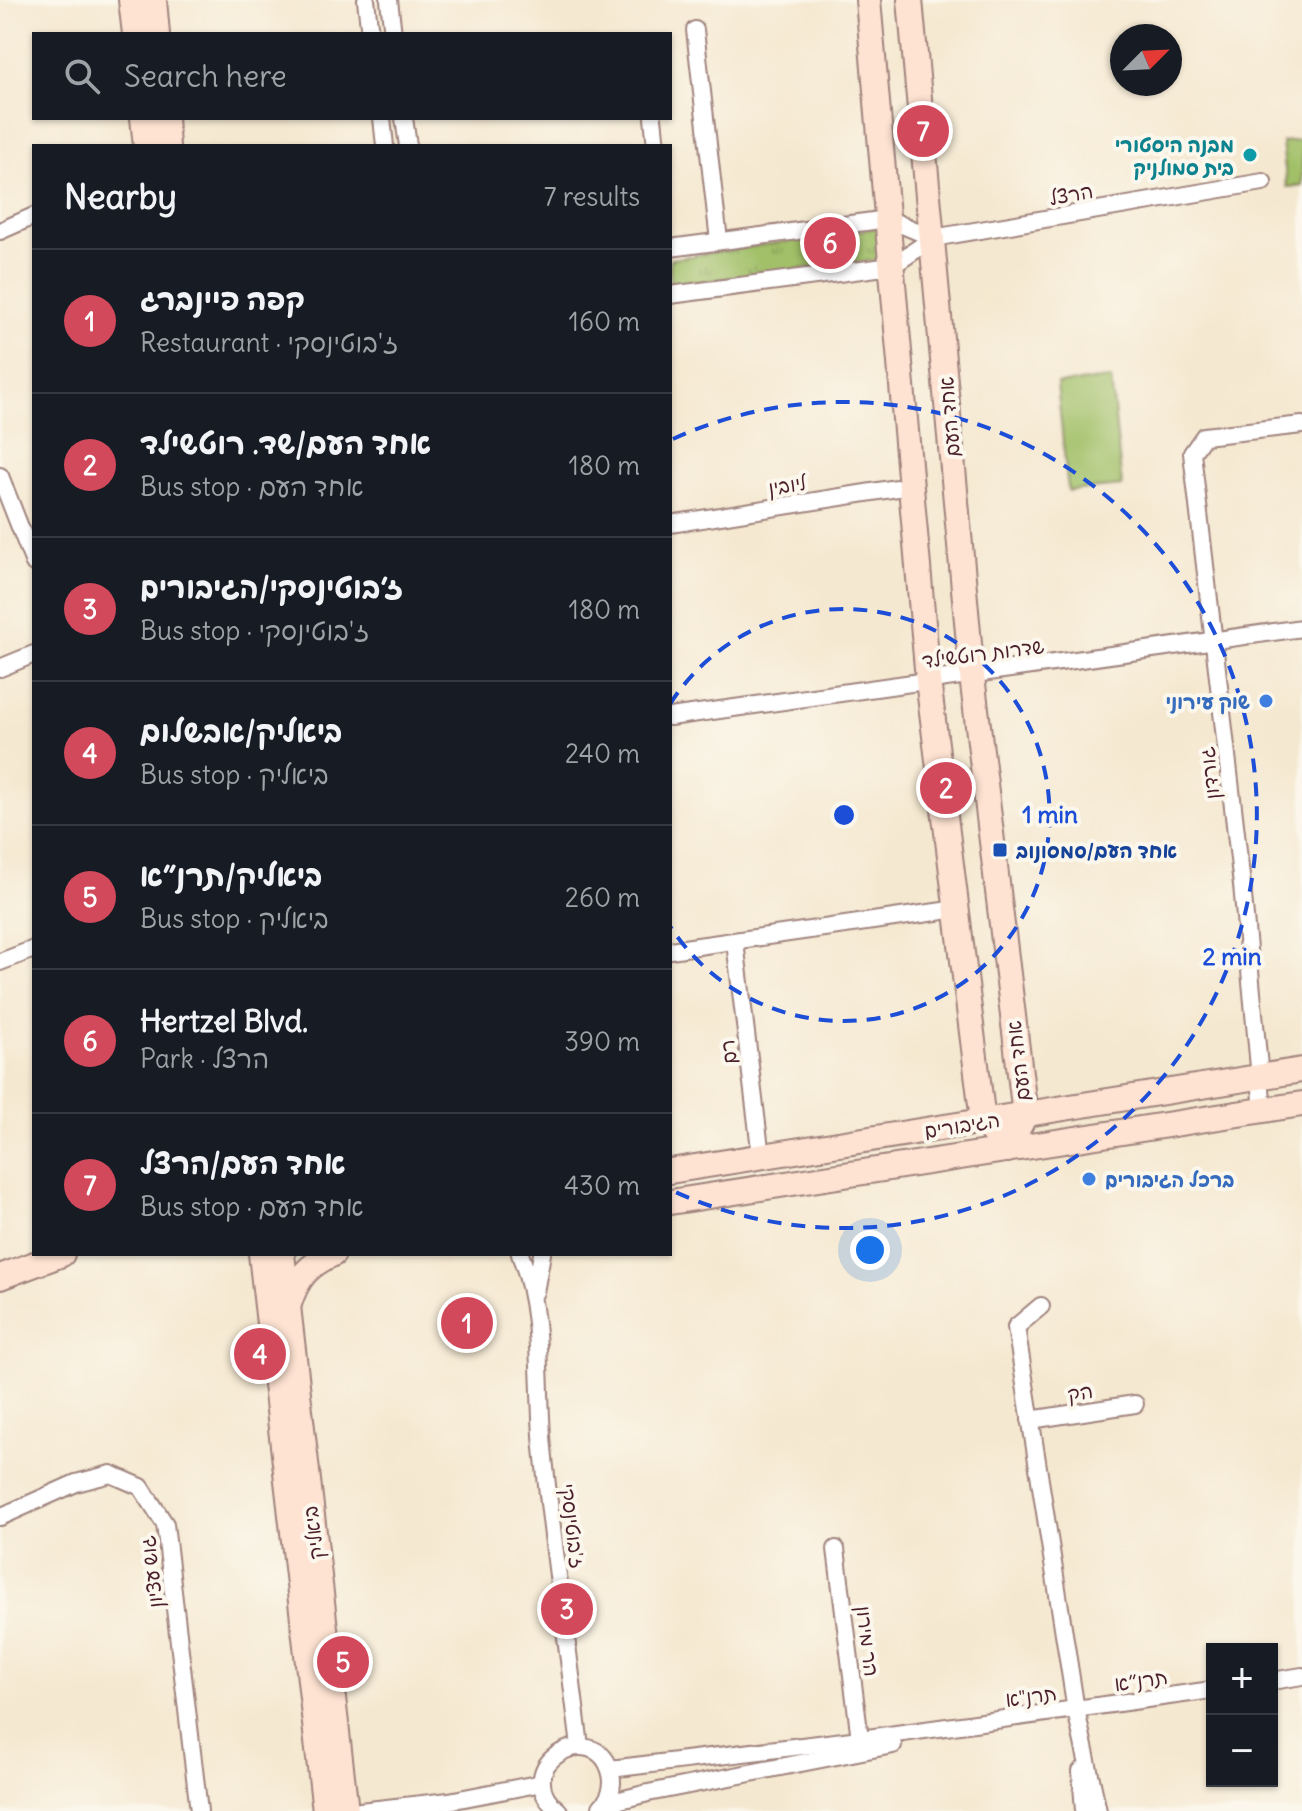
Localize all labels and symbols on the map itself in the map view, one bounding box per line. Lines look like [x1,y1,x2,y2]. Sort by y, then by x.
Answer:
north arrow [1110,24,1182,96]
pin: 7 [897,101,949,161]
place label: מבנה היסטורי בית סמולניק [1115,132,1234,181]
marker: מבנה היסטורי בית סמולניק [1241,146,1259,164]
street label: הרצל [1047,178,1095,210]
pin: 6 [804,213,856,273]
street label: אחד העם [933,376,965,458]
street label: ליובין [766,470,809,500]
street label: שדרות רוטשילד [920,633,1046,673]
place label: שוק עירוני [1166,689,1250,715]
marker: שוק עירוני [1257,692,1275,710]
street label: גורדון [1193,745,1226,801]
pin: 2 [920,758,972,818]
text: 1 min [1022,799,1078,829]
centre of rings [830,801,858,829]
place label: אחד העם/סמסונוב [1015,838,1177,863]
marker: אחד העם/סמסונוב [991,841,1009,859]
text: 2 min [1202,941,1262,971]
street label: אחד העם [1001,1019,1035,1103]
street label: רם [714,1038,742,1066]
street label: הגיבורים [922,1107,1002,1143]
place label: ברכל הגיבורים [1105,1167,1235,1192]
marker: ברכל הגיבורים [1080,1170,1098,1188]
your location [850,1230,890,1270]
pin: 1 [441,1293,493,1353]
pin: 4 [234,1324,286,1384]
street label: הק [1065,1378,1095,1406]
street label: ז'בוטינסקי [555,1482,591,1570]
street label: ביאליק [297,1505,330,1561]
street label: גוש עציון [134,1534,168,1610]
pin: 3 [541,1579,593,1639]
street label: הר מירון [850,1604,885,1678]
pin: 5 [317,1632,369,1692]
street label: תרנ״א [1113,1664,1169,1696]
street label: תרנ"א [1004,1680,1058,1712]

